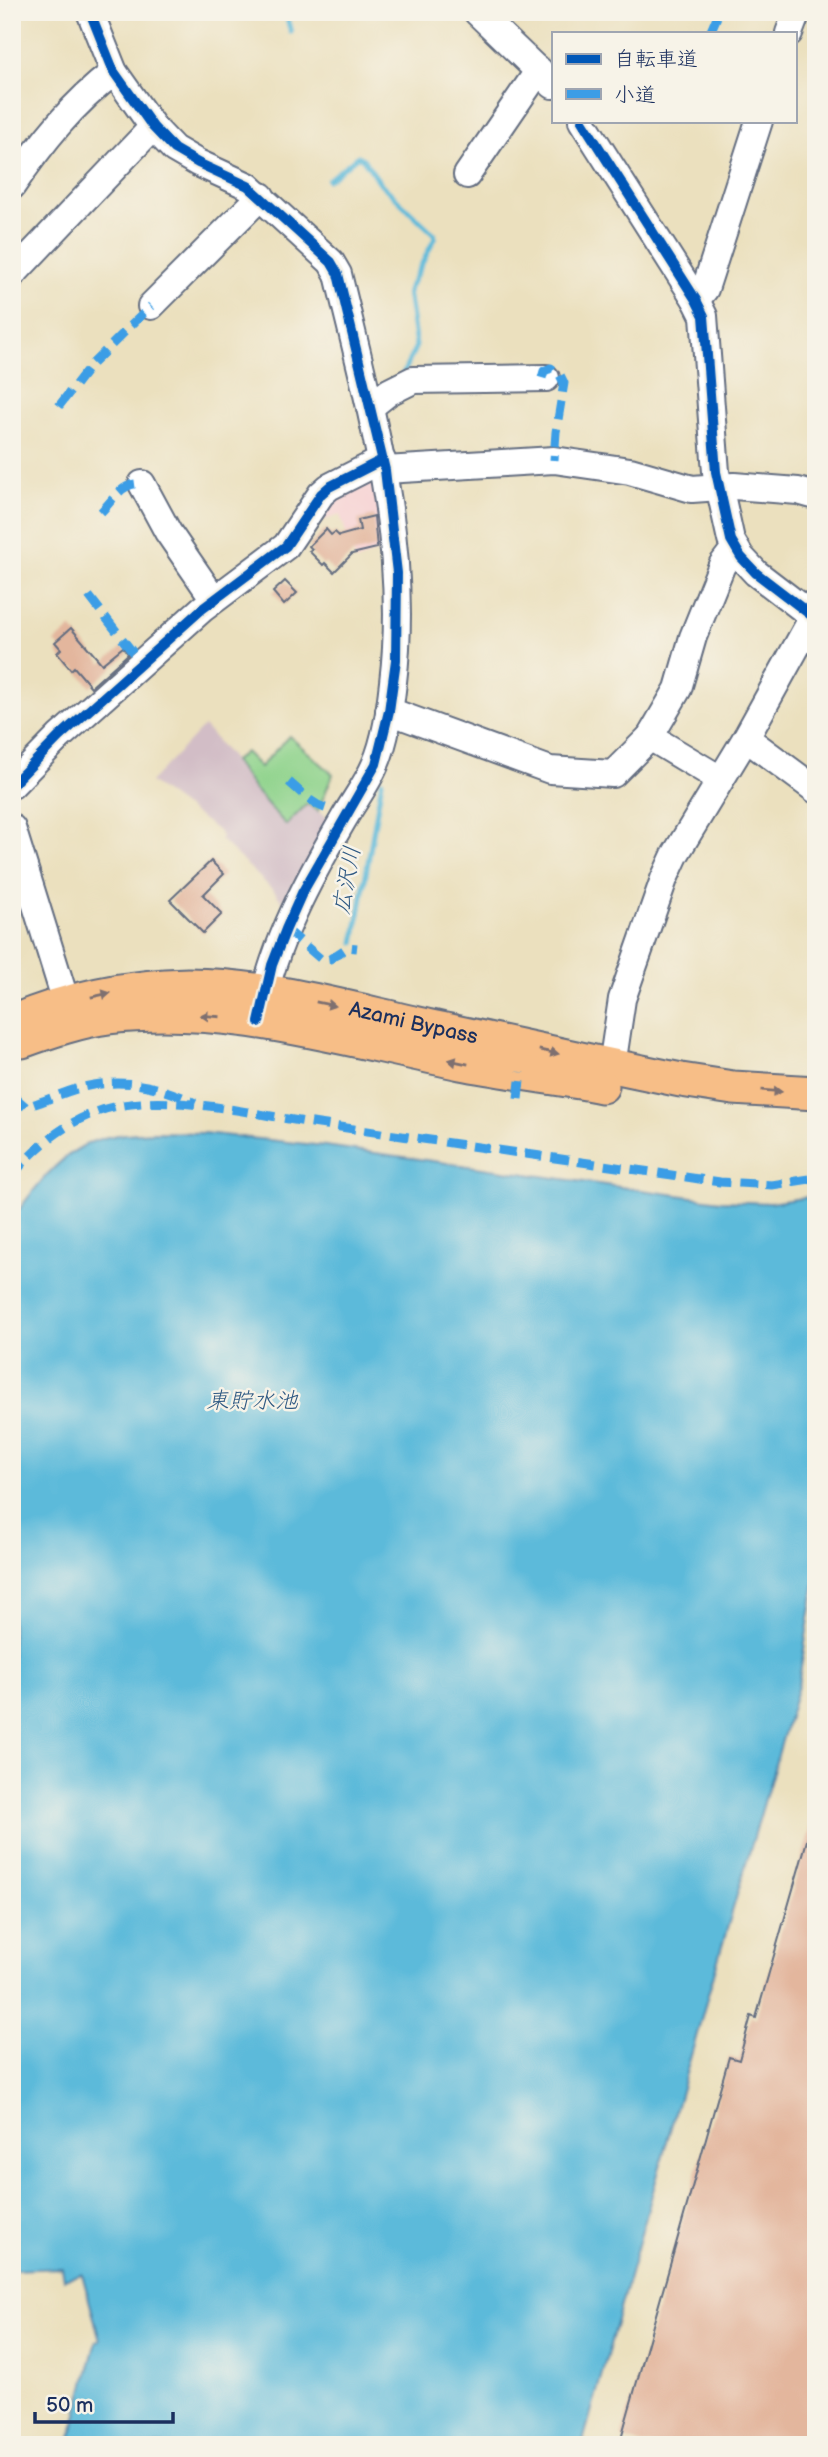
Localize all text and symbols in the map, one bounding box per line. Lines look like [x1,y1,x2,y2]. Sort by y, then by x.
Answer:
legend [552,32,796,122]
text: 自転車道 [614,47,698,72]
text: 小道 [614,83,656,108]
water label: 広沢川 [327,844,367,916]
one-way arrow [90,990,112,1001]
street label: Azami Bypass [347,996,480,1049]
one-way arrow [315,999,337,1010]
one-way arrow [199,1010,221,1021]
one-way arrow [538,1047,560,1058]
one-way arrow [447,1056,469,1067]
one-way arrow [762,1086,784,1097]
water label: 東貯水池 [206,1387,299,1415]
scale bar [35,2380,173,2424]
text: 50 m [46,2393,93,2418]

